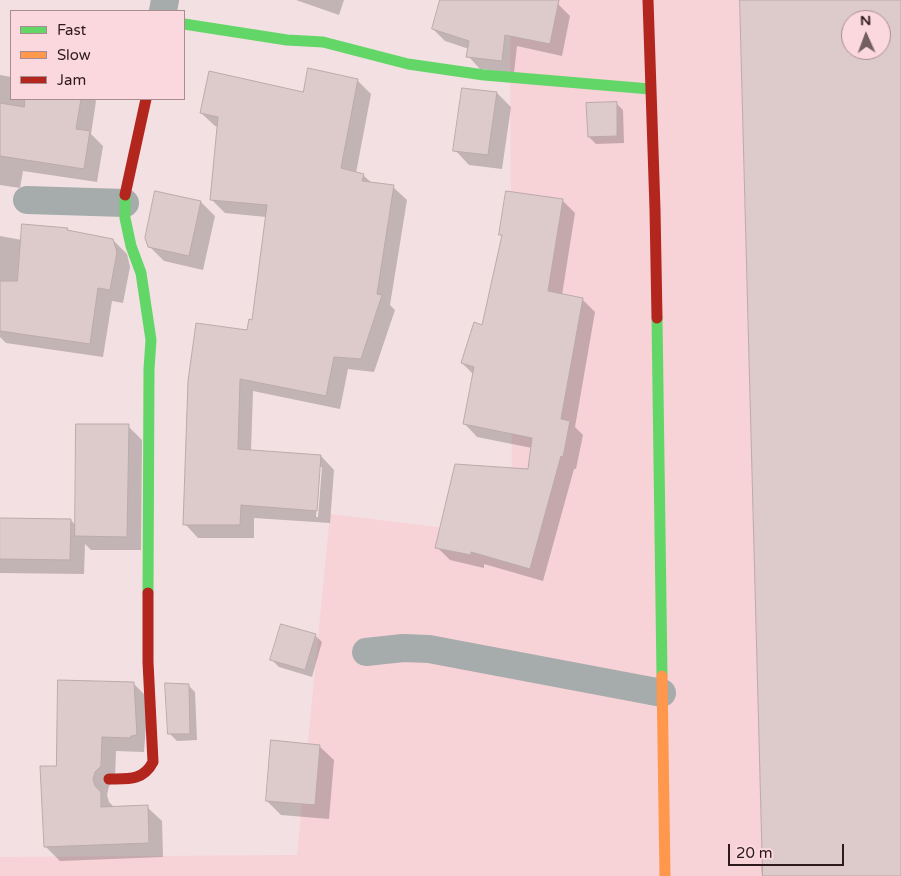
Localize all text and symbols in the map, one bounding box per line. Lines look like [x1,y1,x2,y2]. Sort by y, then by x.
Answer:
legend [10,10,185,100]
north arrow [841,10,891,60]
text: N [860,12,871,29]
text: Fast [57,21,86,39]
text: Slow [57,46,91,64]
text: Jam [57,71,86,89]
scale bar [731,834,847,866]
text: 20 m [736,844,773,862]

